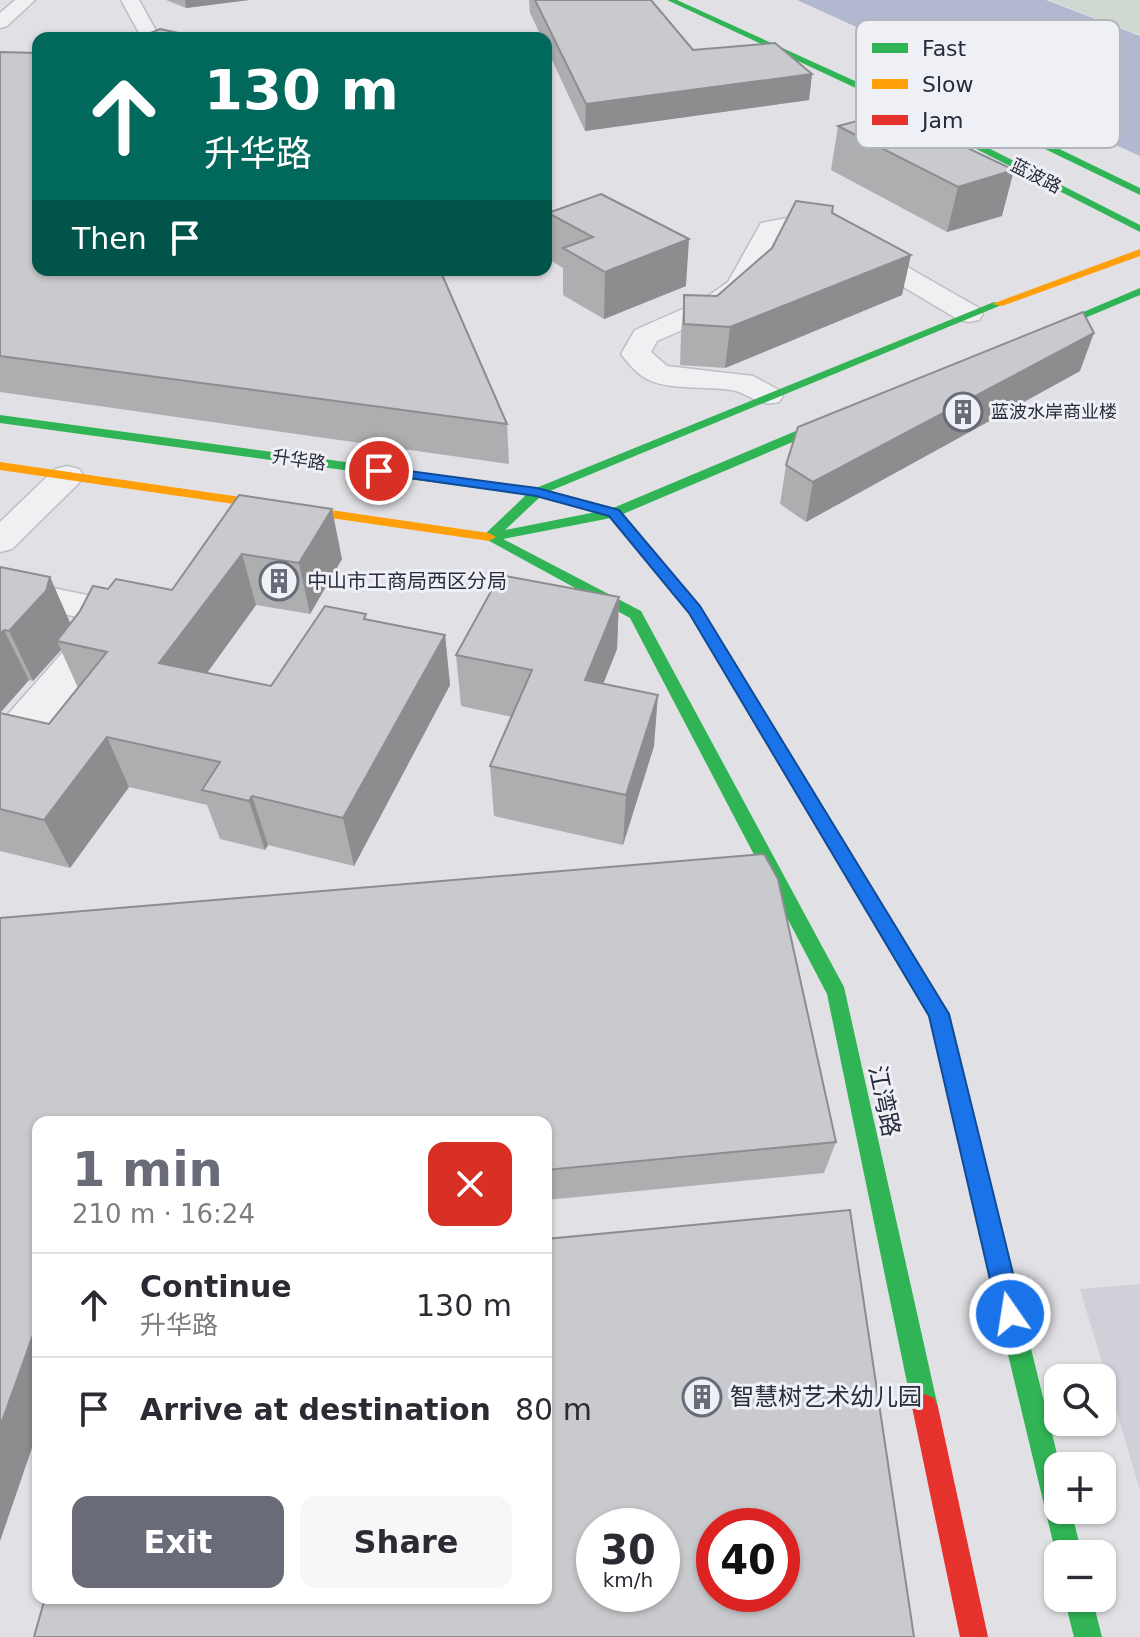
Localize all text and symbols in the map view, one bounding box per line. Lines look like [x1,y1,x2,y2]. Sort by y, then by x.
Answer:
legend [856,20,1120,148]
text: Fast [922,36,967,61]
text: 130 m [204,57,399,122]
icon: ahead [72,64,176,168]
text: Slow [922,72,974,97]
text: Jam [920,108,963,133]
text: 升华路 [204,133,312,174]
street label: 蓝波路 [1007,154,1065,197]
icon: arrive [163,216,207,260]
text: Then [72,221,147,256]
building icon: 蓝波水岸商业楼 [942,391,984,433]
place label: 蓝波水岸商业楼 [991,401,1117,422]
pin [345,437,413,505]
street label: 升华路 [271,445,327,474]
icon: arrive [357,449,401,493]
building icon: 中山市工商局西区分局 [258,560,300,602]
place label: 中山市工商局西区分局 [307,569,507,593]
street label: 江湾路 [863,1063,905,1139]
text: 1 min [72,1141,223,1197]
button: close [428,1142,512,1226]
text: 210 m · 16:24 [72,1199,255,1229]
text: Continue [140,1269,292,1304]
position arrow [968,1272,1052,1356]
icon: ahead [72,1283,116,1327]
text: 130 m [416,1288,512,1323]
text: 升华路 [140,1310,218,1340]
map controls [1044,1364,1116,1612]
button: search [1044,1364,1116,1436]
building icon: 智慧树艺术幼儿园 [681,1376,723,1418]
place label: 智慧树艺术幼儿园 [730,1383,922,1411]
icon: arrive [72,1387,116,1431]
text: Arrive at destination [140,1392,491,1427]
text: 80 m [515,1392,592,1427]
button: + [1044,1452,1116,1524]
button: Exit [72,1496,284,1588]
button: Share [300,1496,512,1588]
speed limit sign: 40 [696,1508,800,1612]
text: 30 [600,1527,656,1573]
button: − [1044,1540,1116,1612]
text: km/h [603,1568,653,1592]

